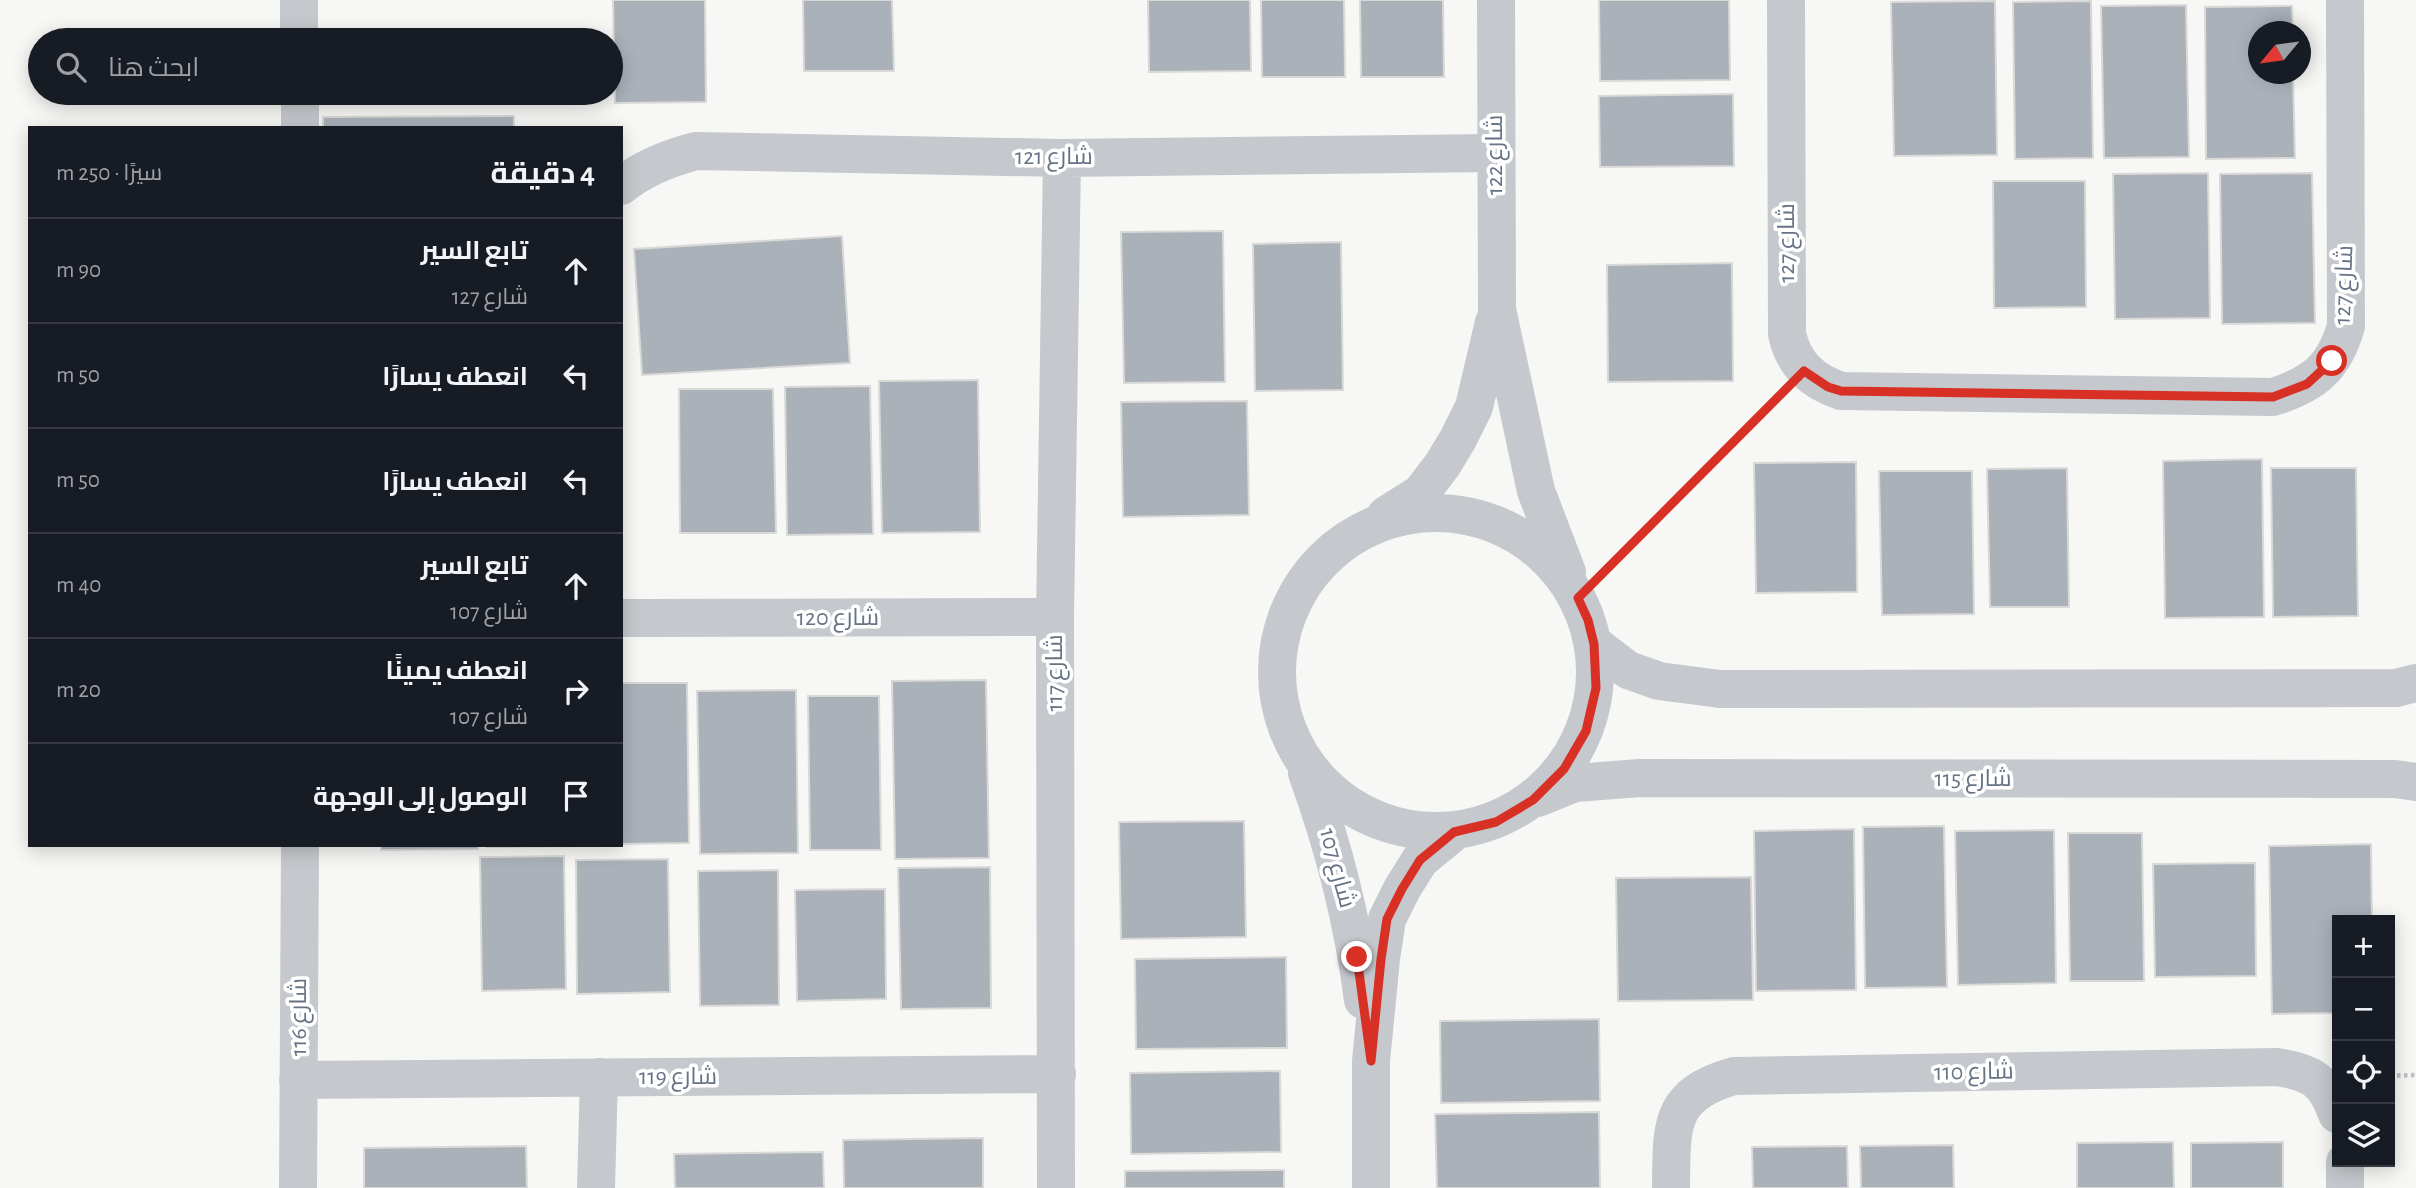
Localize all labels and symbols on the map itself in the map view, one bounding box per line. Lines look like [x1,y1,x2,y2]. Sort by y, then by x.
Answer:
north arrow [2248,21,2311,84]
street label: شارع 122 [1482,115,1510,195]
street label: شارع 121 [1015,144,1093,172]
street label: شارع 127 [1774,203,1802,283]
street label: شارع 127 [2330,245,2360,325]
route start [2316,345,2347,376]
street label: شارع 120 [797,605,879,633]
street label: شارع 117 [1042,635,1070,711]
street label: شارع 115 [1935,766,2012,794]
street label: شارع 107 [1312,825,1360,911]
route end [1341,941,1372,972]
street label: شارع 116 [286,978,314,1056]
street label: شارع 110 [1934,1058,2014,1088]
street label: شارع 119 [639,1064,717,1092]

